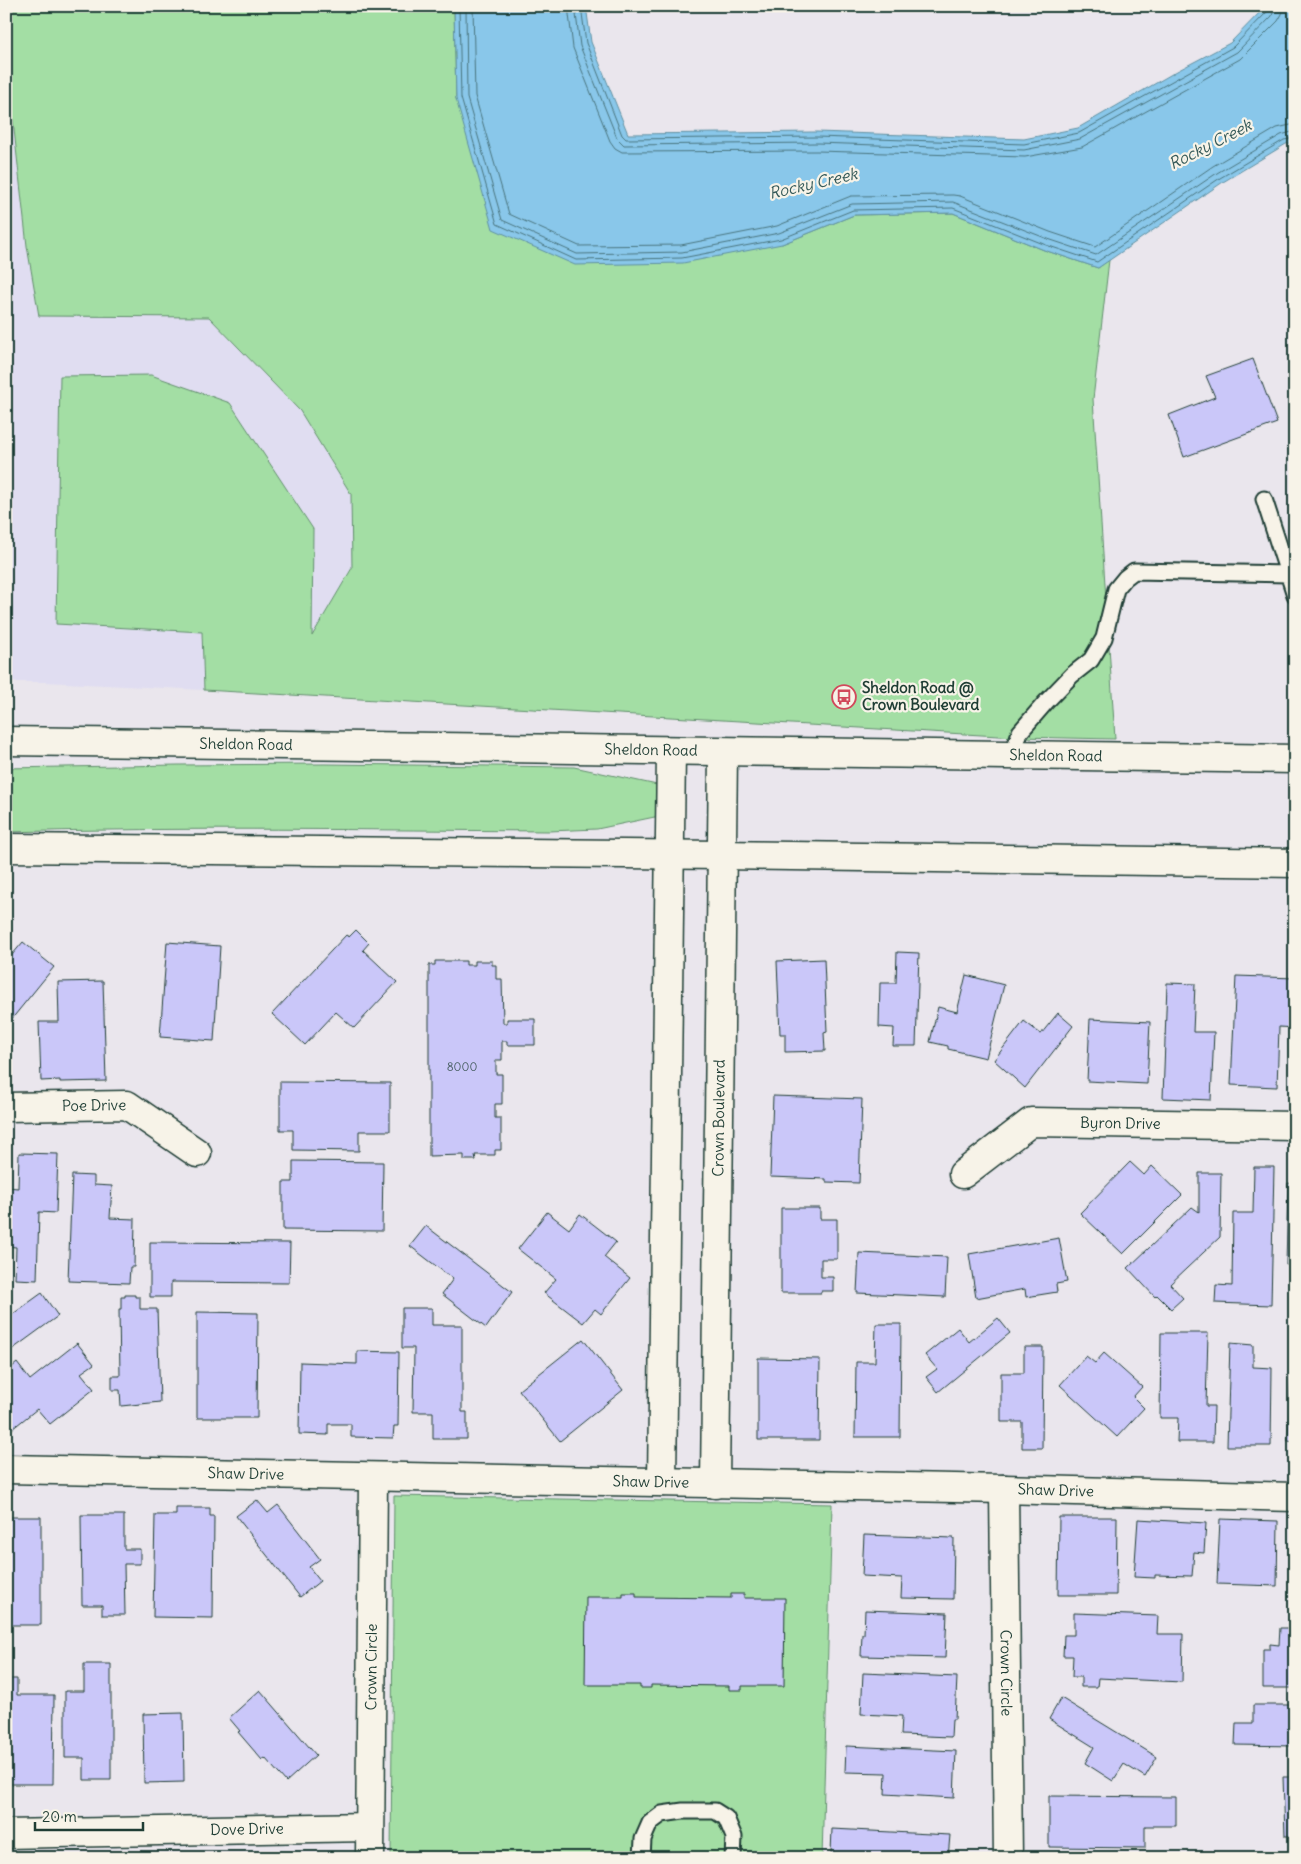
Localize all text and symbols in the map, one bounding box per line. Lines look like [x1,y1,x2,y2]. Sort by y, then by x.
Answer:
water label: Rocky Creek [1165,114,1256,173]
water label: Rocky Creek [767,163,861,203]
place label: Sheldon Road @ Crown Boulevard [862,678,979,714]
bus stop icon: Sheldon Road @ Crown Boulevard [831,684,857,710]
street label: Sheldon Road [199,734,293,754]
street label: Sheldon Road [604,739,698,760]
street label: Sheldon Road [1009,745,1103,765]
house number: 8000 [447,1059,477,1074]
street label: Crown Boulevard [708,1059,729,1177]
street label: Poe Drive [62,1095,126,1115]
street label: Byron Drive [1080,1113,1161,1133]
street label: Shaw Drive [208,1463,284,1484]
street label: Shaw Drive [612,1471,689,1492]
street label: Shaw Drive [1017,1479,1094,1500]
street label: Crown Circle [361,1624,381,1710]
street label: Crown Circle [997,1630,1016,1716]
scale bar [35,1799,142,1831]
text: 20 m [42,1807,77,1826]
street label: Dove Drive [210,1819,284,1839]

